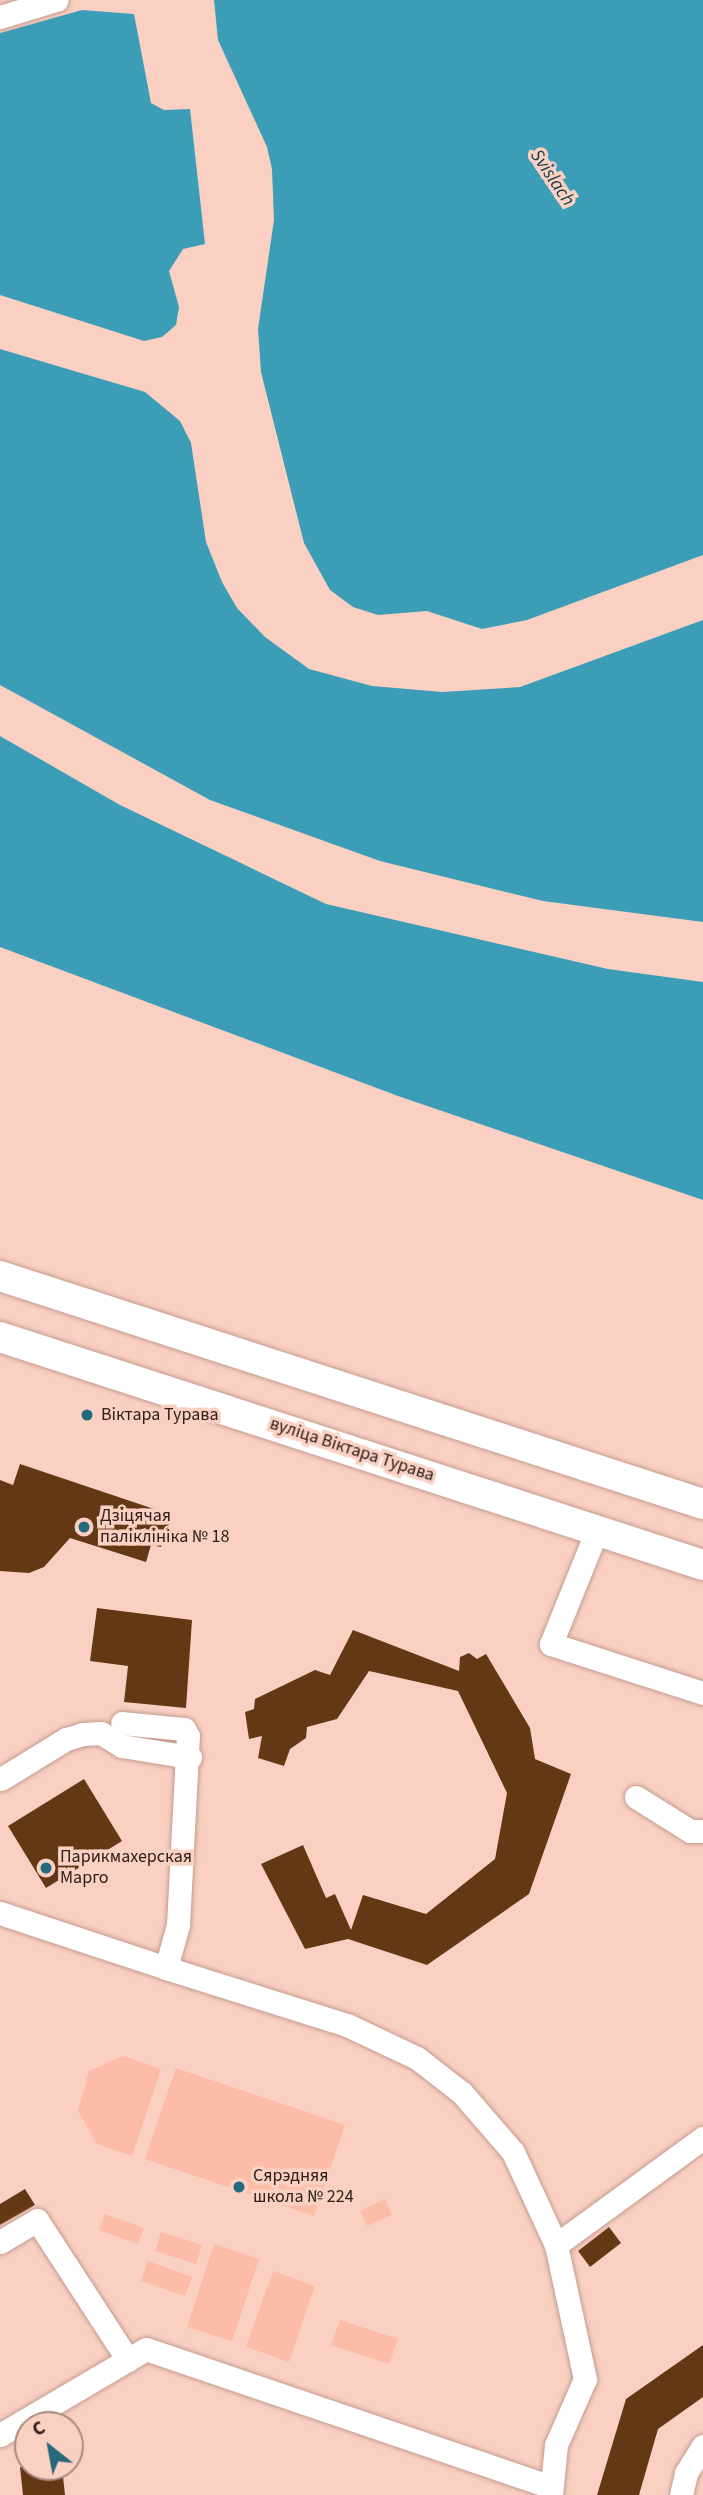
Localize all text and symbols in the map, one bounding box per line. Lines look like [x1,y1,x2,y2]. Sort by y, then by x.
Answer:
water label: Svislach [525,145,579,211]
place label: Віктара Турава [101,1404,218,1426]
marker: Віктара Турава [79,1407,95,1423]
street label: вуліца Віктара Турава [267,1413,437,1487]
place label: Дзіцячая паліклініка № 18 [100,1506,229,1548]
marker: Дзіцячая паліклініка № 18 [74,1517,94,1537]
place label: Парикмахерская Марго [60,1847,192,1890]
marker: Парикмахерская Марго [38,1860,54,1876]
place label: Сярэдняя школа № 224 [253,2166,354,2208]
marker: Сярэдняя школа № 224 [231,2179,247,2195]
north arrow [14,2411,84,2481]
text: С [27,2415,51,2444]

